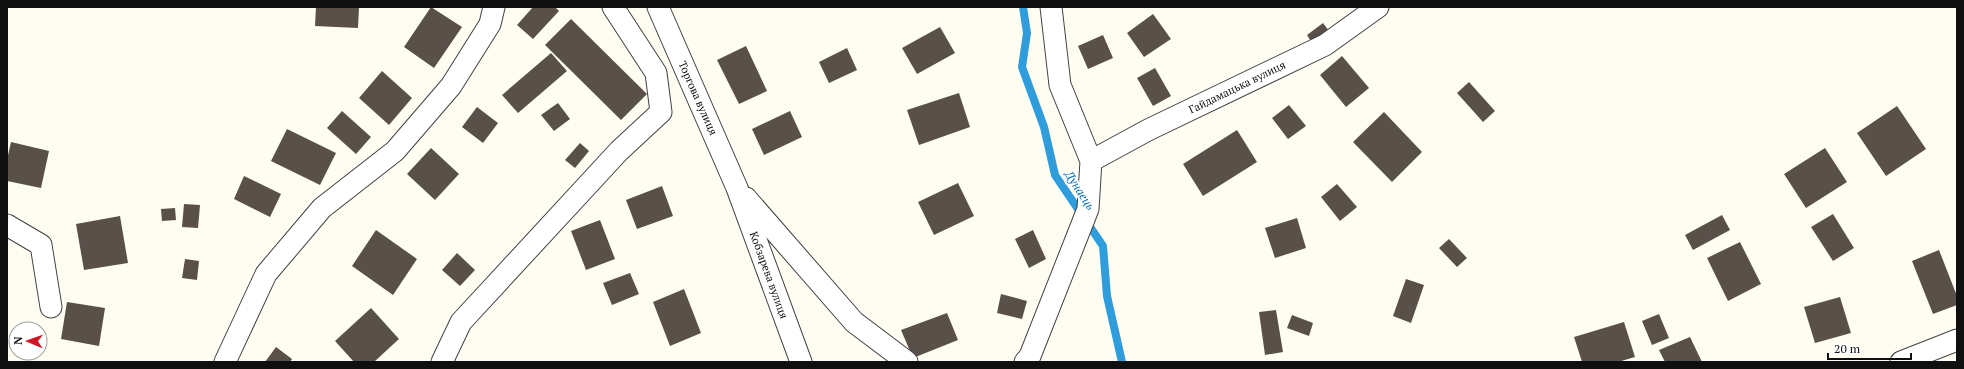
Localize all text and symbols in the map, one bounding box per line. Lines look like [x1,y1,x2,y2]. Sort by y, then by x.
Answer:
street label: Гайдамацька вулиця [1186,57,1288,117]
street label: Торгова вулиця [675,59,721,137]
water label: Дунаець [1061,167,1099,213]
street label: Кобзарева вулиця [747,230,791,321]
north arrow [8,321,48,361]
scale bar [1828,335,1911,361]
text: N [11,336,25,345]
text: 20 m [1834,341,1861,356]

